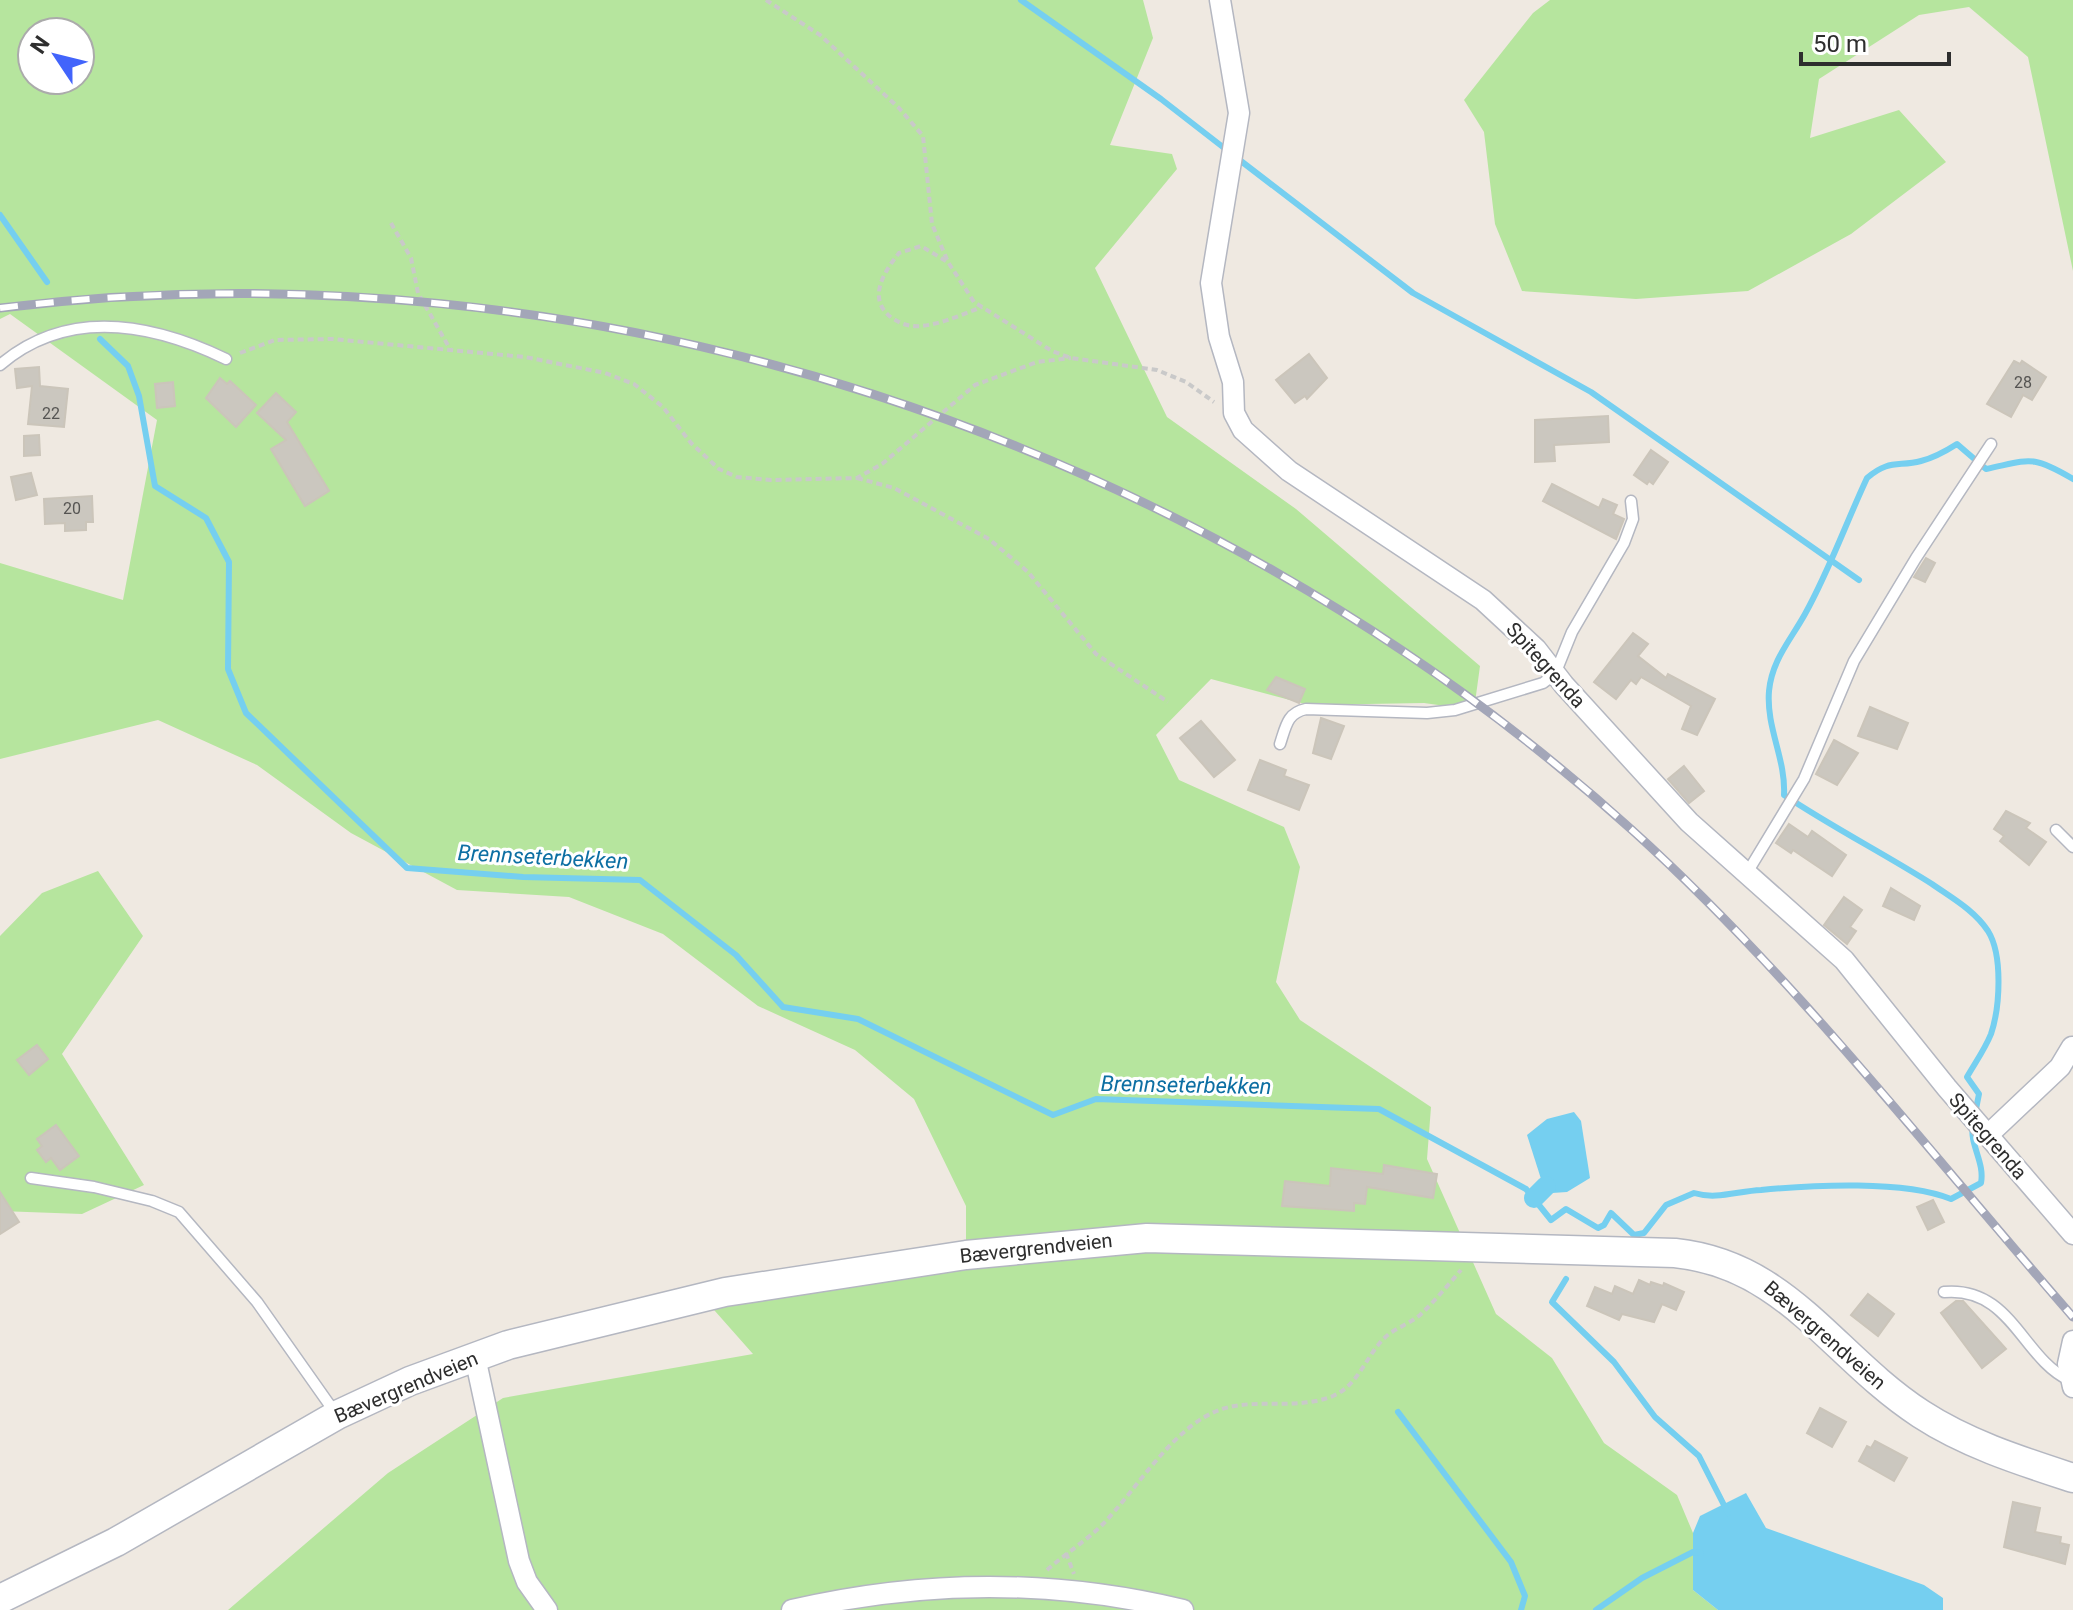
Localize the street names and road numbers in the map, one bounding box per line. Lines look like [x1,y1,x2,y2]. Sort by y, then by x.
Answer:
street label: Spitegrenda [1501,617,1591,713]
street label: Spitegrenda [1944,1088,2032,1184]
street label: Bævergrendveien [958,1228,1114,1268]
street label: Bævergrendveien [1759,1276,1891,1394]
street label: Bævergrendveien [331,1346,481,1428]

